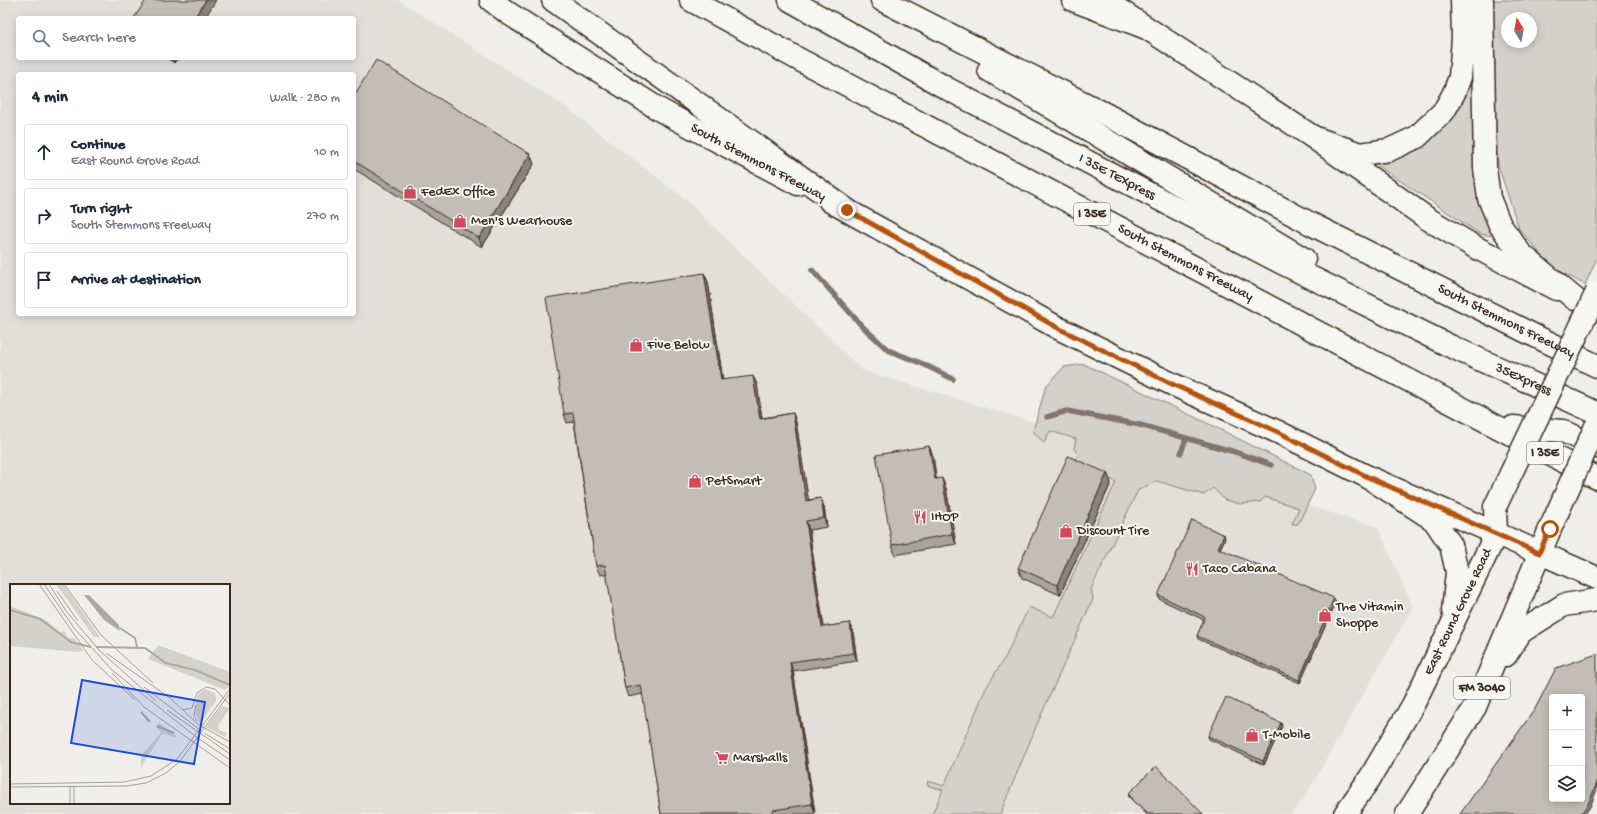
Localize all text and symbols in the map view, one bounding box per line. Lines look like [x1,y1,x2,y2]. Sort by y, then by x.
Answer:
north arrow [1501,12,1537,48]
search box [16,16,356,60]
icon: search [30,27,52,49]
text: Search here [62,29,136,47]
text: 4 min [32,88,68,108]
text: Walk · 280 m [270,91,340,106]
street label: South Stemmons Freeway [687,120,829,206]
text: Continue [71,136,125,154]
icon: ahead [33,141,55,163]
text: 10 m [314,145,339,160]
street label: I 35E TEXpress [1076,150,1159,205]
text: East Round Grove Road [71,154,199,169]
shop icon: FedEx Office [402,184,418,200]
place label: FedEx Office [420,184,496,201]
text: Turn right [71,200,131,218]
route end [838,201,856,219]
road number: I 35E [1074,203,1110,225]
icon: right [33,205,55,227]
text: 270 m [306,209,339,224]
shop icon: Men's Wearhouse [452,213,468,229]
place label: Men's Wearhouse [471,213,573,230]
text: South Stemmons Freeway [71,218,211,233]
street label: South Stemmons Freeway [1115,220,1256,305]
icon: arrive [33,269,55,291]
text: Arrive at destination [71,271,201,289]
street label: South Stemmons Freeway [1435,280,1578,362]
shop icon: Five Below [628,337,644,353]
place label: Five Below [646,337,710,354]
street label: 35Express [1492,359,1555,400]
road number: I 35E [1527,442,1563,464]
shop icon: PetSmart [687,473,703,489]
place label: PetSmart [705,473,763,490]
restaurant icon: IHOP [912,509,928,525]
place label: IHOP [931,509,959,526]
route start [1541,520,1559,538]
shop icon: Discount Tire [1058,523,1074,539]
place label: Discount Tire [1076,523,1150,540]
street label: East Round Grove Road [1420,544,1497,678]
restaurant icon: Taco Cabana [1184,561,1200,577]
place label: Taco Cabana [1202,561,1278,578]
inset map [10,584,230,804]
place label: The Vitamin Shoppe [1335,599,1404,632]
shop icon: The Vitamin Shoppe [1317,607,1333,623]
road number: FM 3040 [1454,677,1510,699]
map controls [1549,694,1585,802]
button: + [1549,694,1585,730]
shop icon: T-Mobile [1244,727,1260,743]
place label: T-Mobile [1262,727,1311,744]
button: − [1549,730,1585,766]
supermarket icon: Marshalls [714,750,730,766]
place label: Marshalls [733,750,788,767]
button: layers [1549,766,1585,802]

